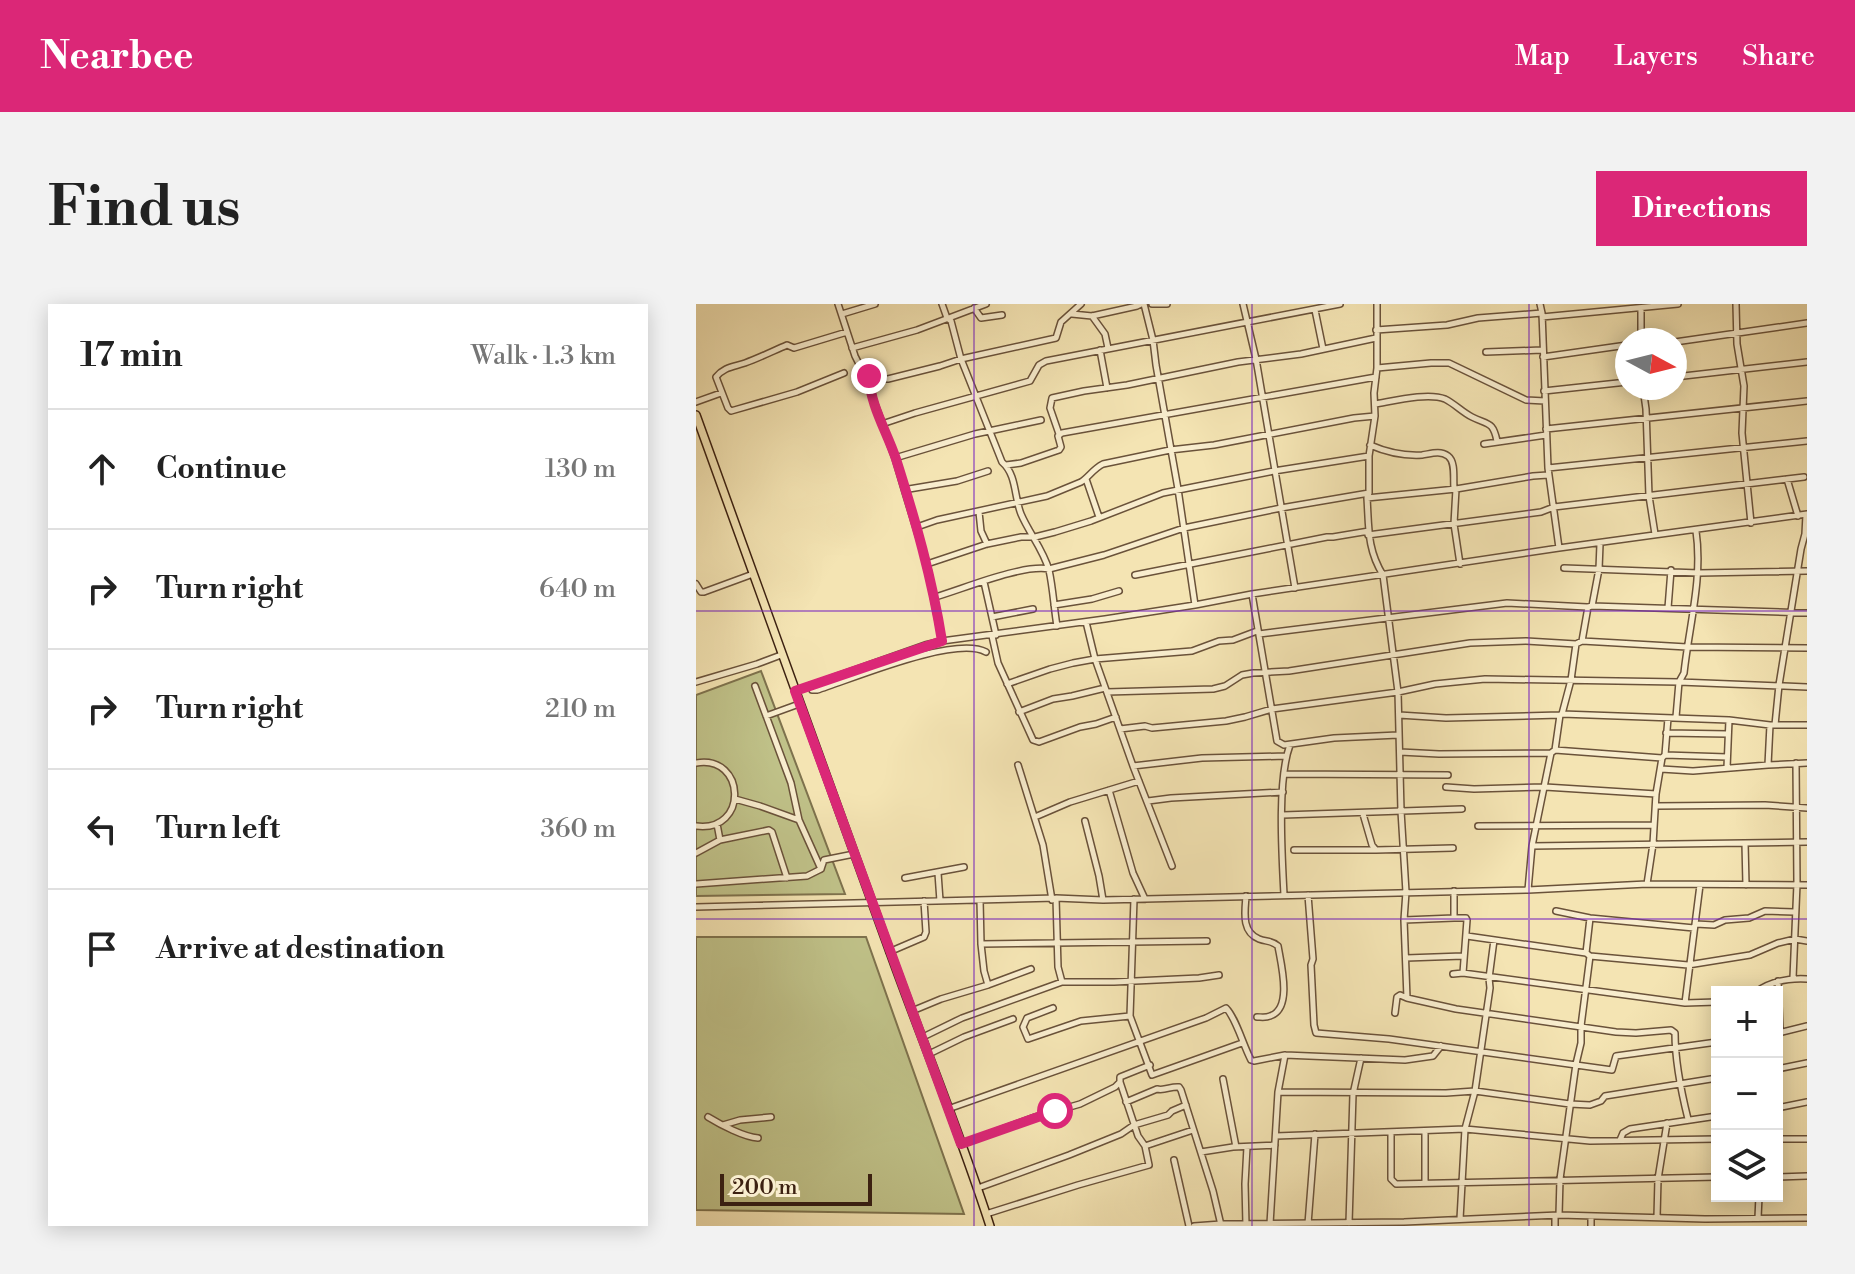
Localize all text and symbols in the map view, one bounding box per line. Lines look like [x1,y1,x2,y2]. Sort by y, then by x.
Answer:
text: Nearbee [40,33,193,80]
text: Map [1515,39,1570,74]
text: Layers [1614,39,1698,74]
text: Share [1742,39,1815,74]
button: Directions [1596,171,1807,246]
text: Find us [48,173,241,243]
north arrow [1615,328,1687,400]
text: 17 min [80,335,183,377]
text: Walk · 1.3 km [471,340,616,372]
route end [851,358,887,394]
icon: ahead [80,447,124,491]
text: Continue [156,450,287,488]
text: 130 m [545,453,616,485]
icon: right [80,567,124,611]
text: Turn right [156,570,303,608]
text: 640 m [539,573,616,605]
icon: right [80,687,124,731]
text: Turn right [156,690,303,728]
text: 210 m [545,693,616,725]
icon: left [80,807,124,851]
text: Turn left [156,810,280,848]
text: 360 m [541,813,616,845]
icon: arrive [80,927,124,971]
text: Arrive at destination [156,930,445,968]
map controls [1711,986,1783,1202]
button: + [1711,986,1783,1058]
button: − [1711,1058,1783,1130]
route start [1037,1093,1073,1129]
button: layers [1711,1130,1783,1202]
scale bar [720,1170,872,1206]
text: 200 m [732,1174,798,1201]

